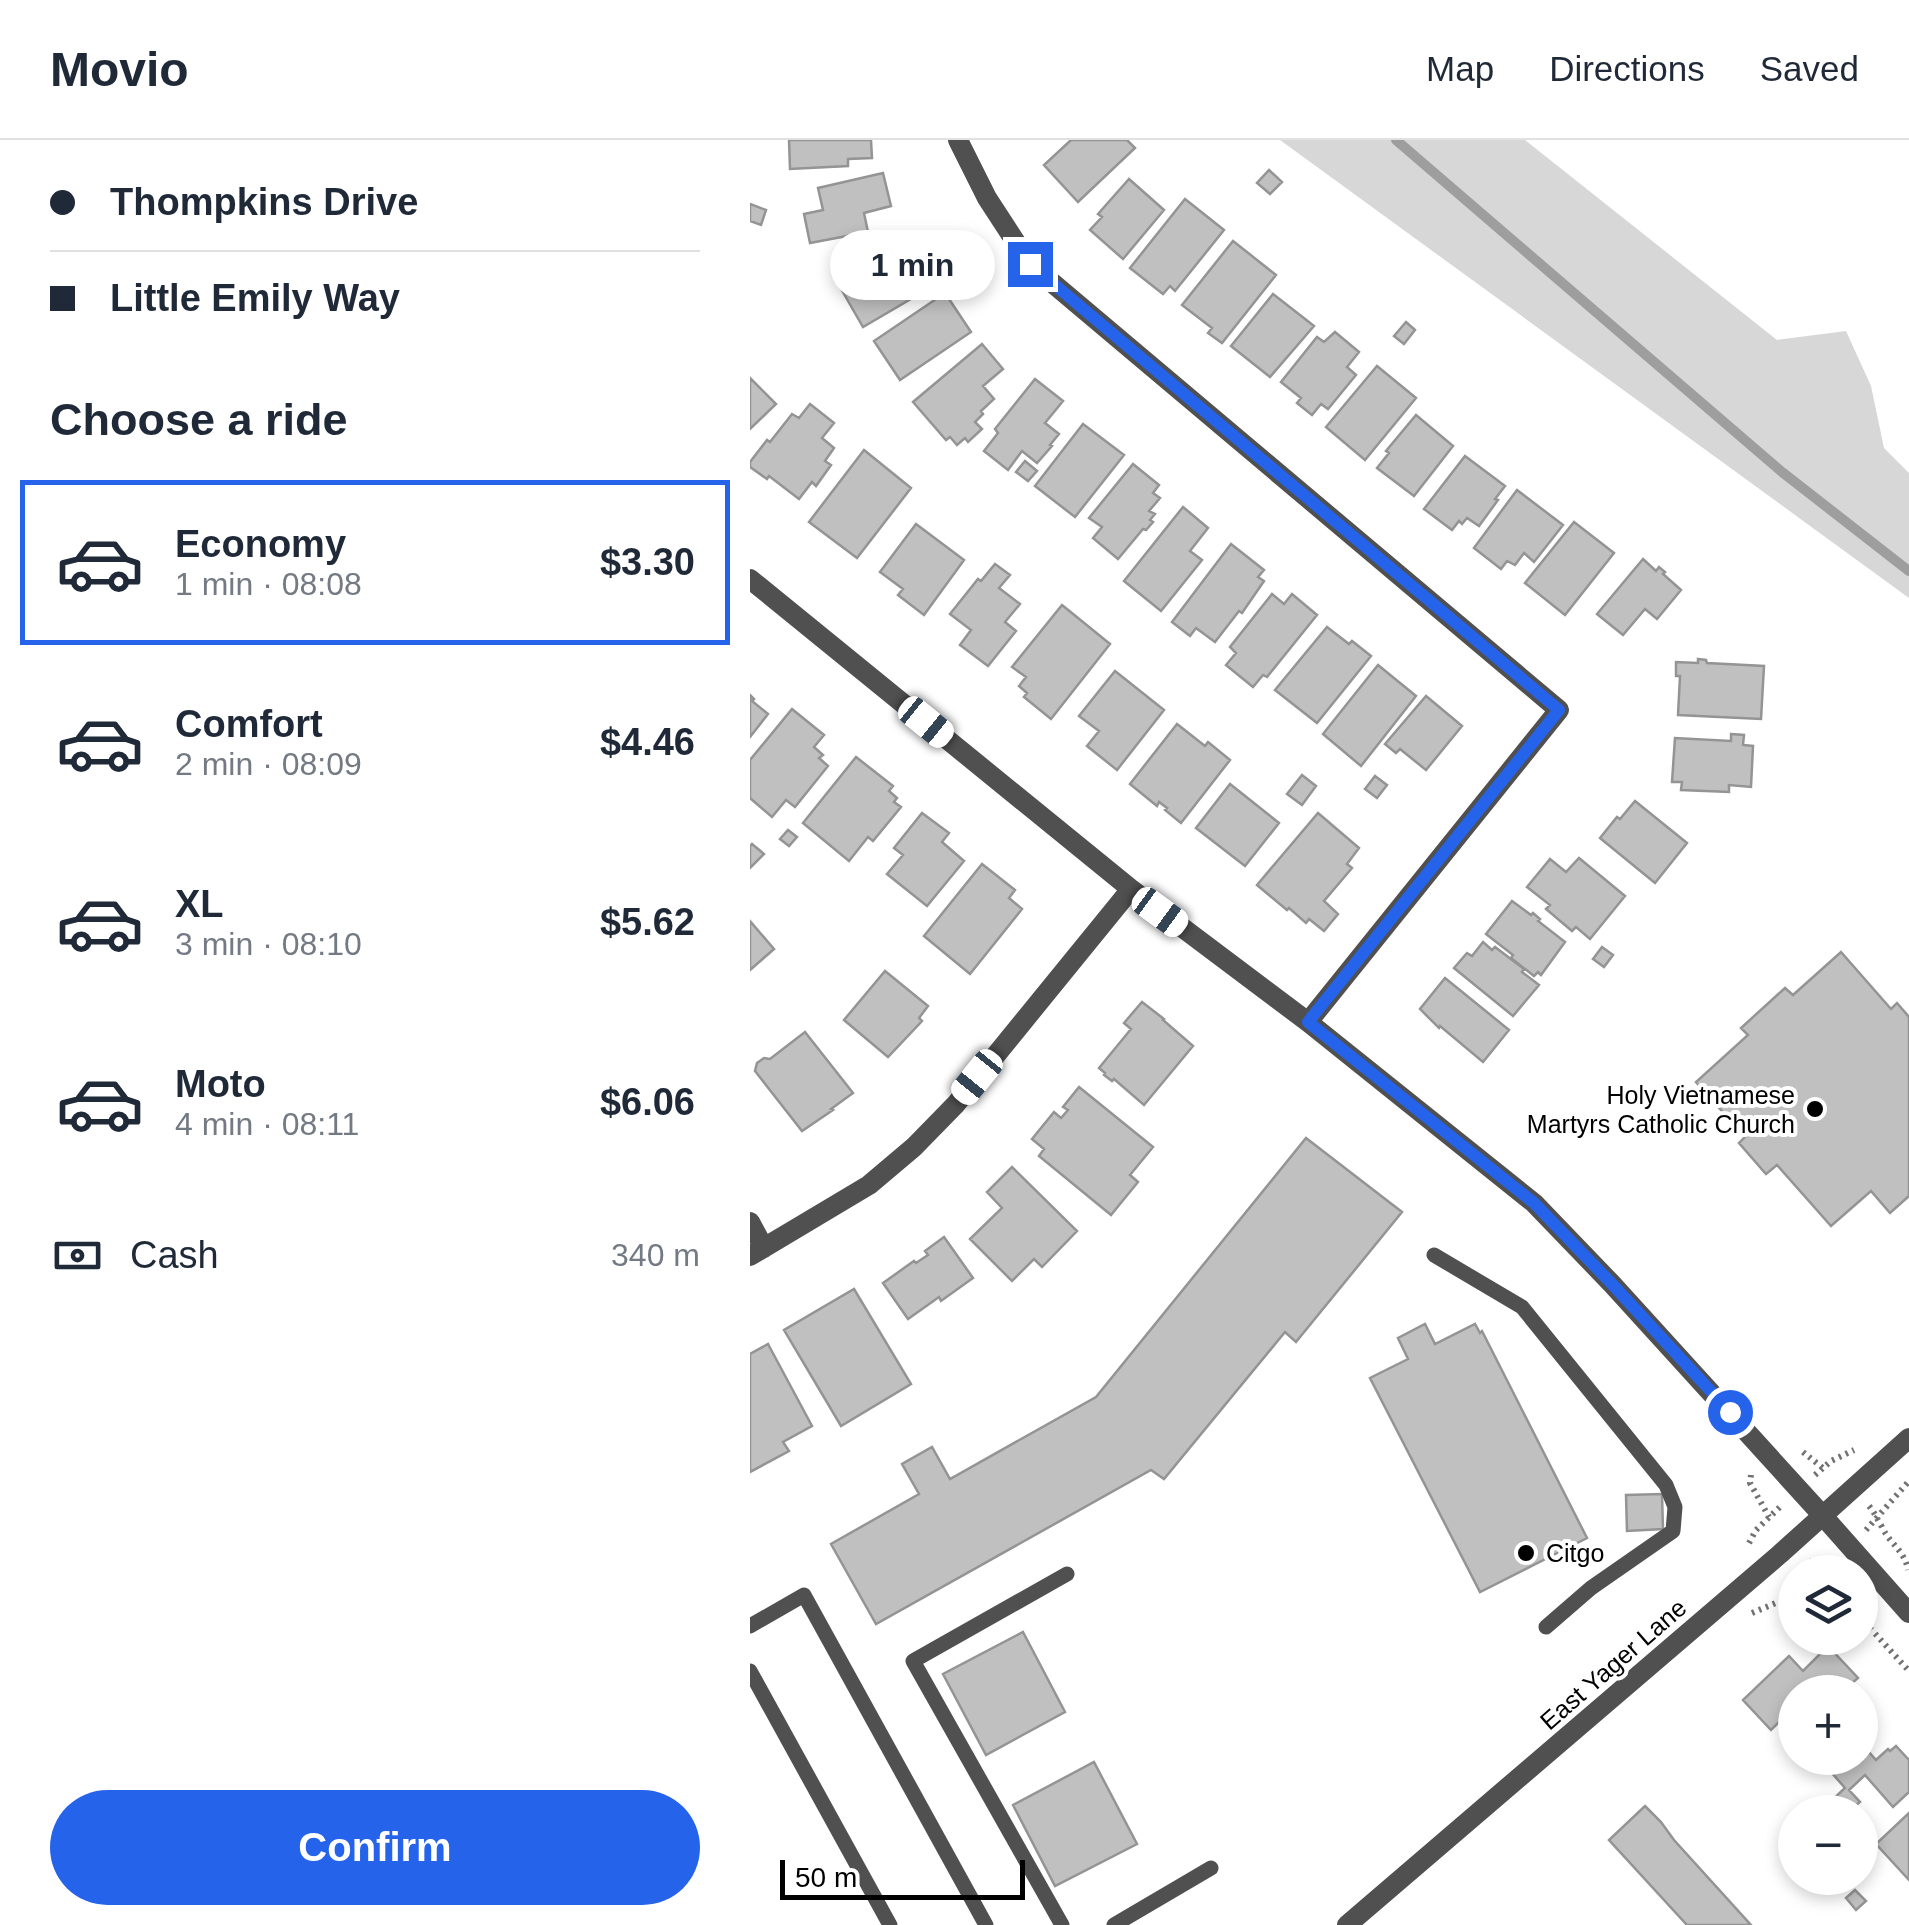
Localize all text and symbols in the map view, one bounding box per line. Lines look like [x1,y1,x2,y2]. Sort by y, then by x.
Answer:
text: Movio [50,43,189,96]
text: Map [1426,49,1494,88]
text: Directions [1549,49,1705,88]
text: Saved [1760,49,1859,88]
text: Thompkins Drive [110,181,418,223]
callout: 1 min [830,229,995,299]
route end [1008,242,1053,287]
text: 1 min [871,247,954,283]
text: Little Emily Way [110,277,400,319]
text: Choose a ride [50,394,348,445]
icon: car [55,518,145,608]
text: Economy [175,523,346,565]
text: $3.30 [600,541,695,583]
text: 1 min · 08:08 [175,566,362,602]
car [893,691,959,753]
icon: car [55,698,145,788]
text: Comfort [175,703,323,745]
text: $4.46 [600,721,695,763]
text: 2 min · 08:09 [175,746,362,782]
icon: car [55,878,145,968]
car [1127,882,1193,942]
text: XL [175,883,224,925]
text: $5.62 [600,901,695,943]
text: 3 min · 08:10 [175,926,362,962]
car [946,1044,1008,1110]
icon: car [55,1058,145,1148]
text: Moto [175,1063,266,1105]
text: $6.06 [600,1081,695,1123]
place label: Holy Vietnamese Martyrs Catholic Church [1527,1081,1795,1138]
marker: Holy Vietnamese Martyrs Catholic Church [1804,1098,1826,1120]
text: 4 min · 08:11 [175,1106,359,1142]
icon: cash [50,1228,105,1283]
text: Cash [130,1234,219,1276]
text: 340 m [611,1237,700,1273]
route start [1708,1390,1753,1435]
place label: Citgo [1546,1539,1604,1567]
marker: Citgo [1515,1542,1537,1564]
map controls [1778,1555,1878,1895]
button: layers [1778,1555,1878,1655]
street label: East Yager Lane [1534,1593,1692,1735]
button: + [1778,1675,1878,1775]
button: Confirm [50,1790,700,1905]
button: − [1778,1795,1878,1895]
scale bar [780,1855,1025,1900]
text: 50 m [795,1862,857,1893]

